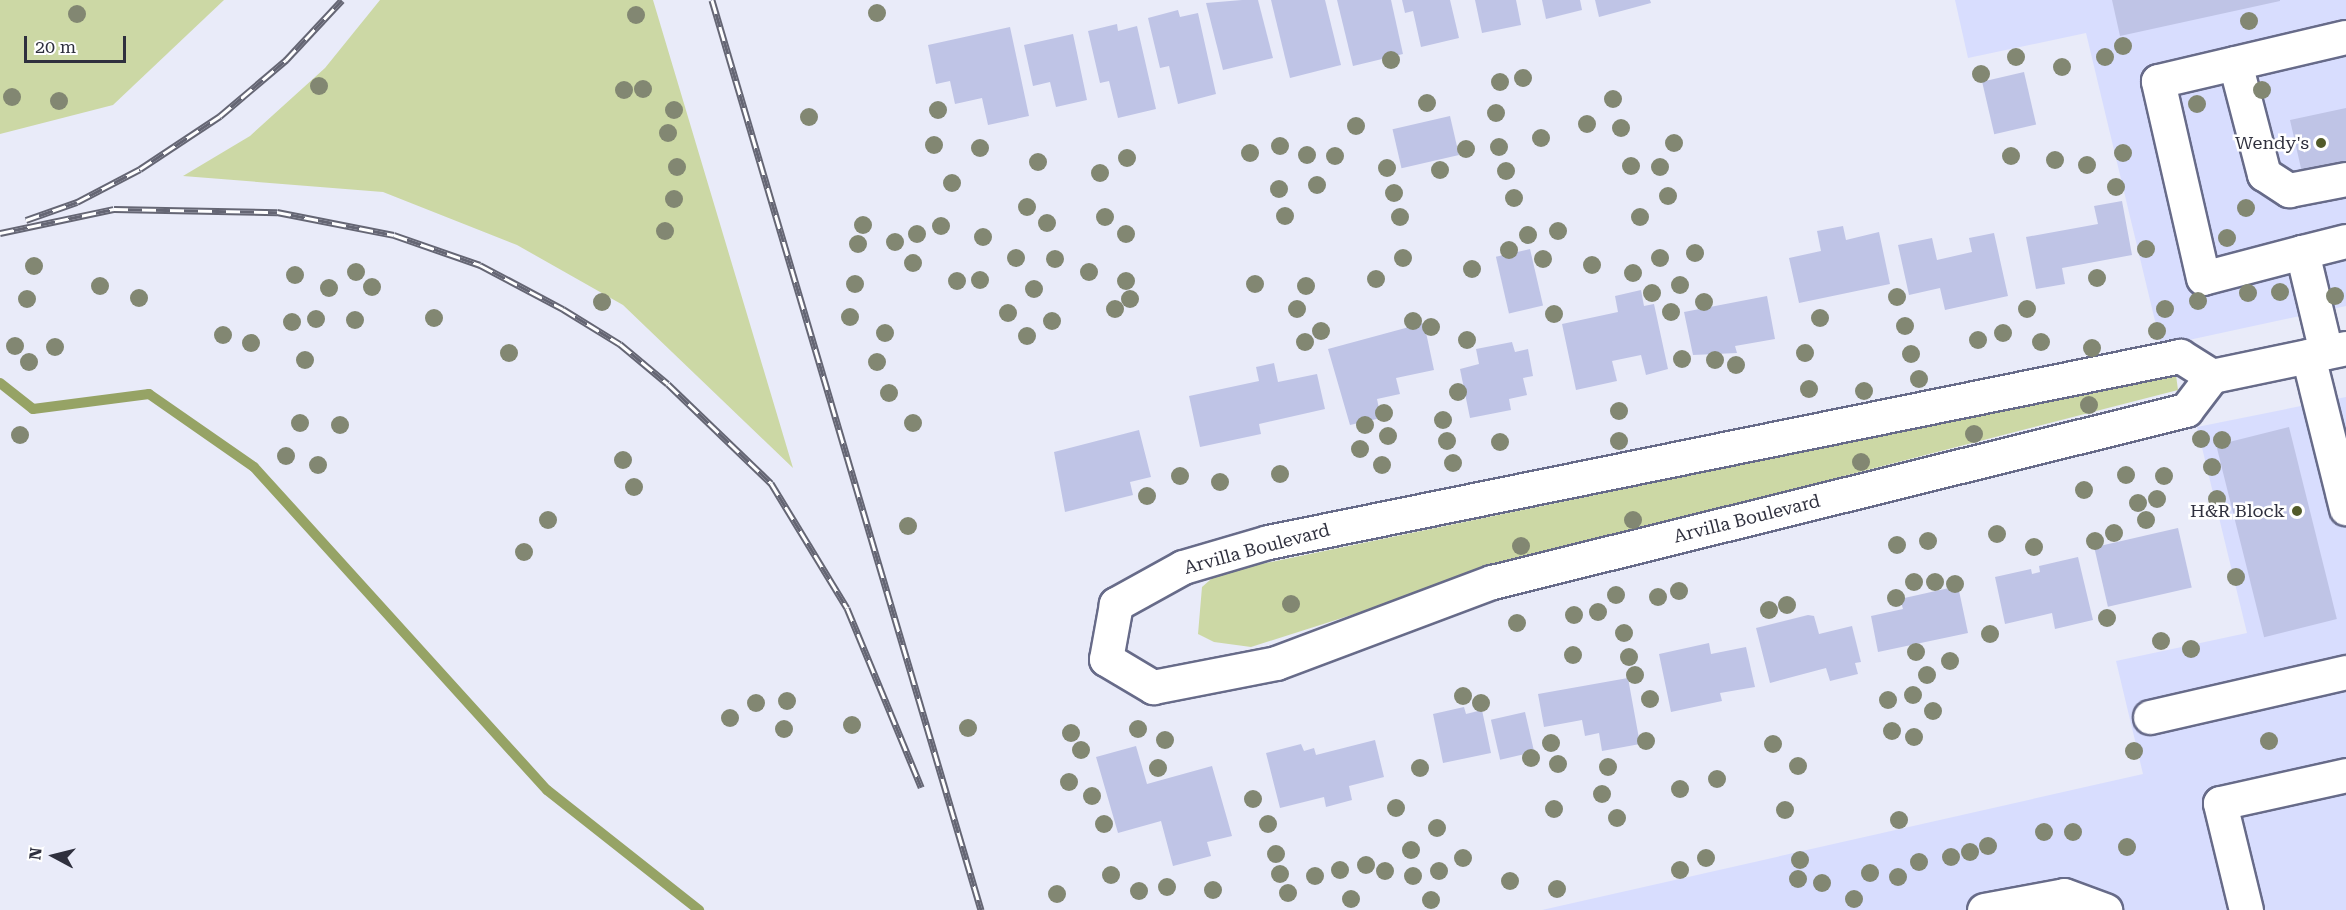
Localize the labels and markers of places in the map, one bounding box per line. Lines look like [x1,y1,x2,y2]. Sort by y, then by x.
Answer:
place label: Wendy's [2235,132,2309,154]
marker: Wendy's [2314,136,2328,150]
place label: H&R Block [2190,500,2285,522]
marker: H&R Block [2290,504,2304,518]

